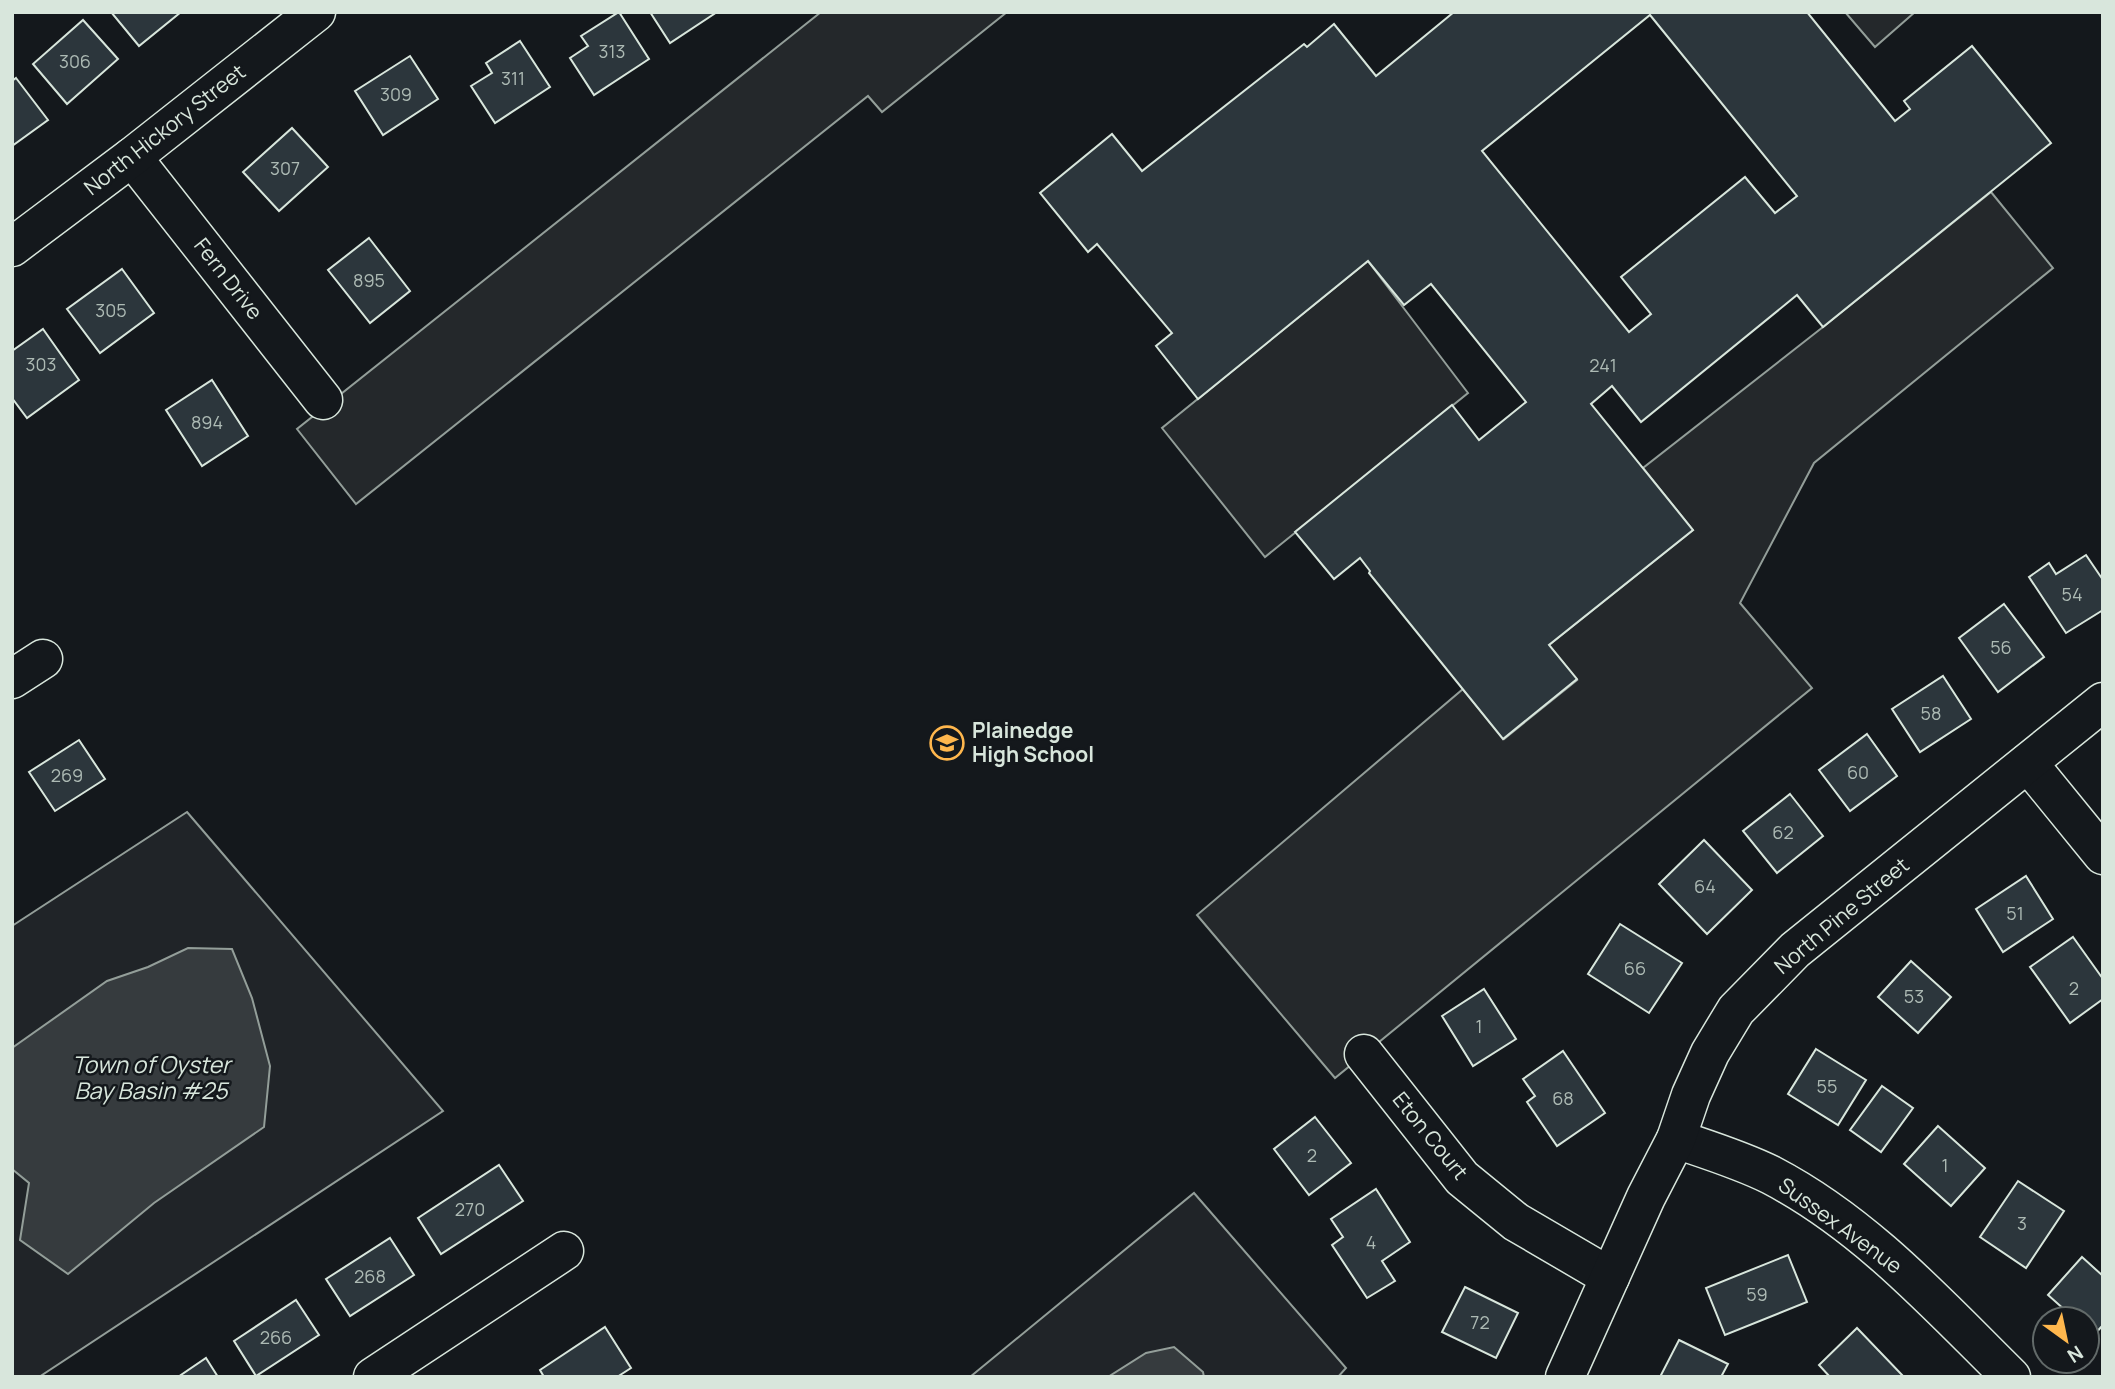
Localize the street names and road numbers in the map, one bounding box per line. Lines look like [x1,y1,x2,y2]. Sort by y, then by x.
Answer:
street label: North Hickory Street [78,57,251,201]
street label: Fern Drive [188,232,269,325]
street label: North Pine Street [1768,851,1915,980]
street label: Eton Court [1387,1086,1475,1185]
street label: Sussex Avenue [1773,1171,1908,1280]

